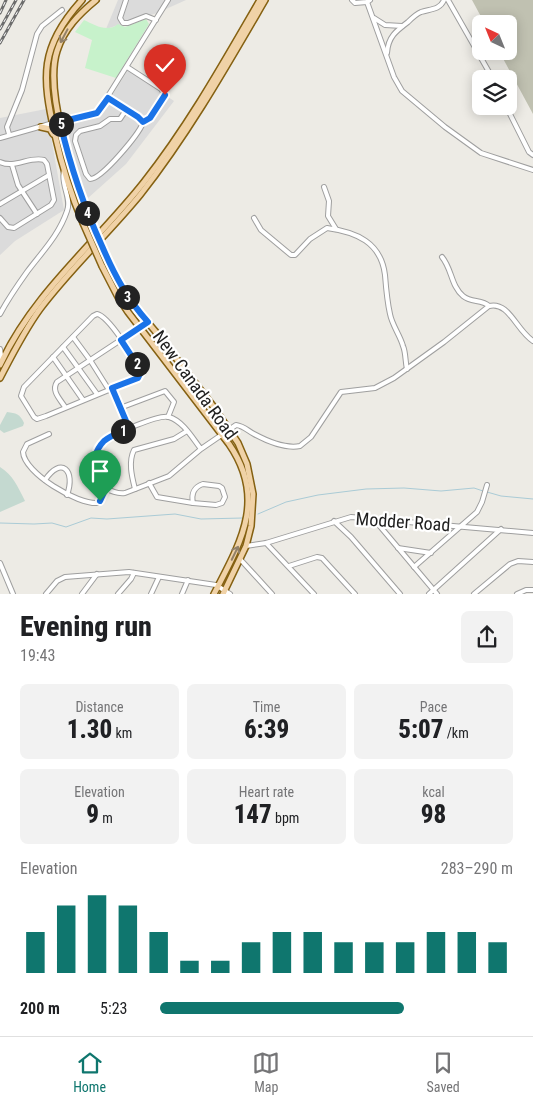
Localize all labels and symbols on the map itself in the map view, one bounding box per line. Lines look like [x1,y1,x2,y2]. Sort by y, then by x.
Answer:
north arrow [472,15,518,60]
one-way arrow [59,28,68,43]
pin [144,44,186,95]
pin: 5 [48,112,74,136]
pin: 4 [74,200,100,226]
pin: 3 [114,284,140,310]
street label: New Canada Road [149,326,242,443]
pin: 2 [124,352,150,376]
pin: 1 [110,418,136,444]
pin [79,450,121,501]
street label: Modder Road [355,508,451,535]
one-way arrow [231,546,241,561]

